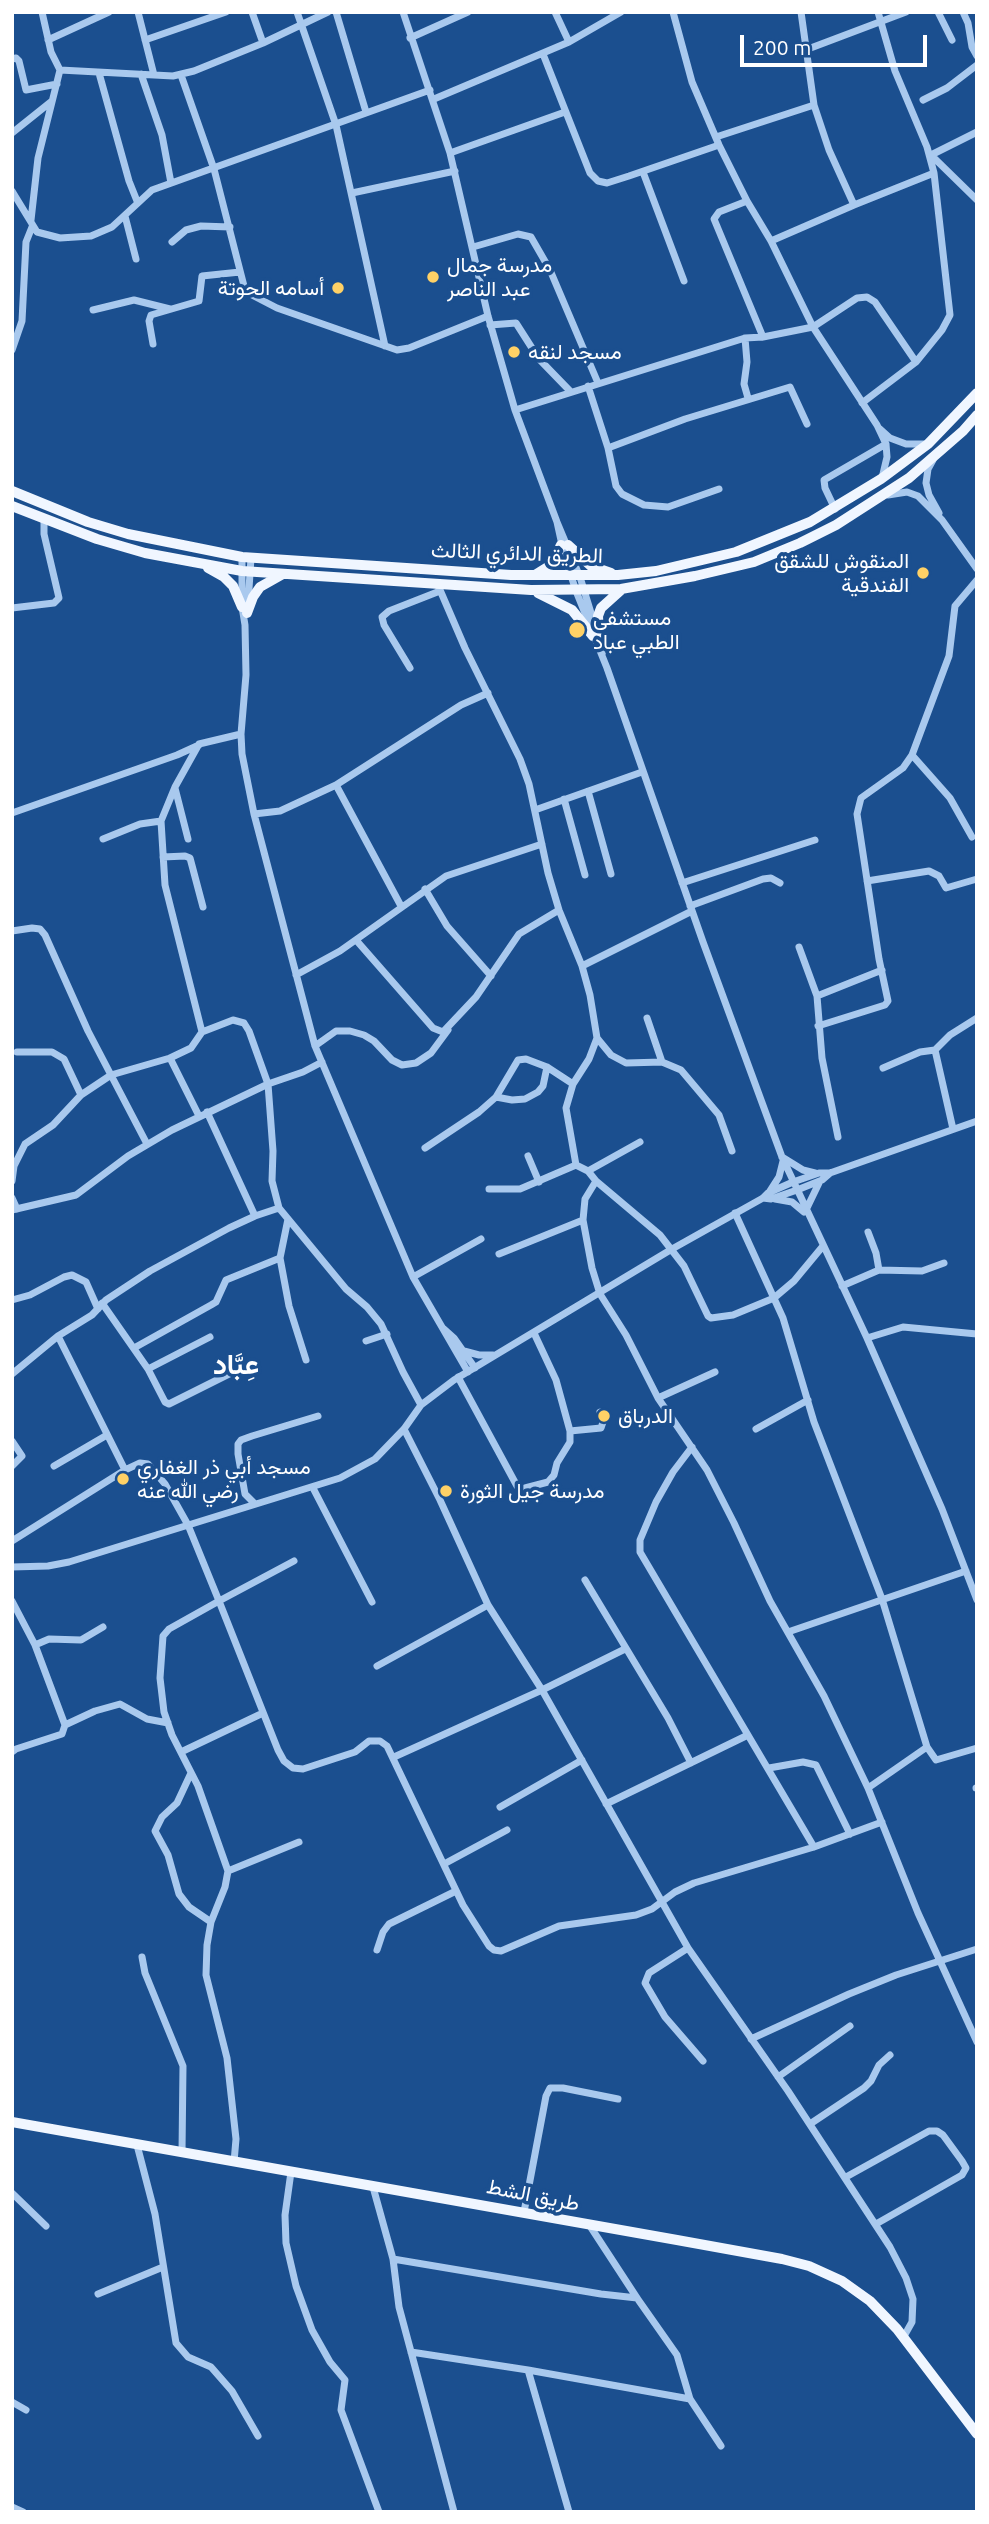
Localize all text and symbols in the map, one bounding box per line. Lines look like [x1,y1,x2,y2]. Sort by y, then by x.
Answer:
scale bar [744,21,931,65]
text: 200 m [753,35,811,59]
place label: مدرسة جمال عبد الناصر [447,252,552,302]
marker: مدرسة جمال عبد الناصر [425,269,441,285]
place label: أسامه الحوتة [218,275,324,301]
marker: أسامه الحوتة [330,280,346,296]
place label: مسجد لنقه [528,339,622,365]
marker: مسجد لنقه [506,344,522,360]
street label: الطريق الدائري الثالث [431,537,603,569]
place label: المنقوش للشقق الفندقية [774,548,909,598]
marker: المنقوش للشقق الفندقية [915,565,931,581]
place label: مستشفى الطبي عباد [593,605,680,655]
marker: مستشفى الطبي عباد [567,620,587,640]
district label: عِبَّاد [213,1348,259,1382]
place label: الدرباق [618,1403,673,1429]
marker: الدرباق [596,1408,612,1424]
place label: مسجد أبي ذر الغفاري رضي الله عنه [137,1454,311,1504]
marker: مسجد أبي ذر الغفاري رضي الله عنه [115,1471,131,1487]
place label: مدرسة جيل الثورة [460,1478,605,1504]
marker: مدرسة جيل الثورة [438,1483,454,1499]
street label: طريق الشط [484,2174,582,2216]

